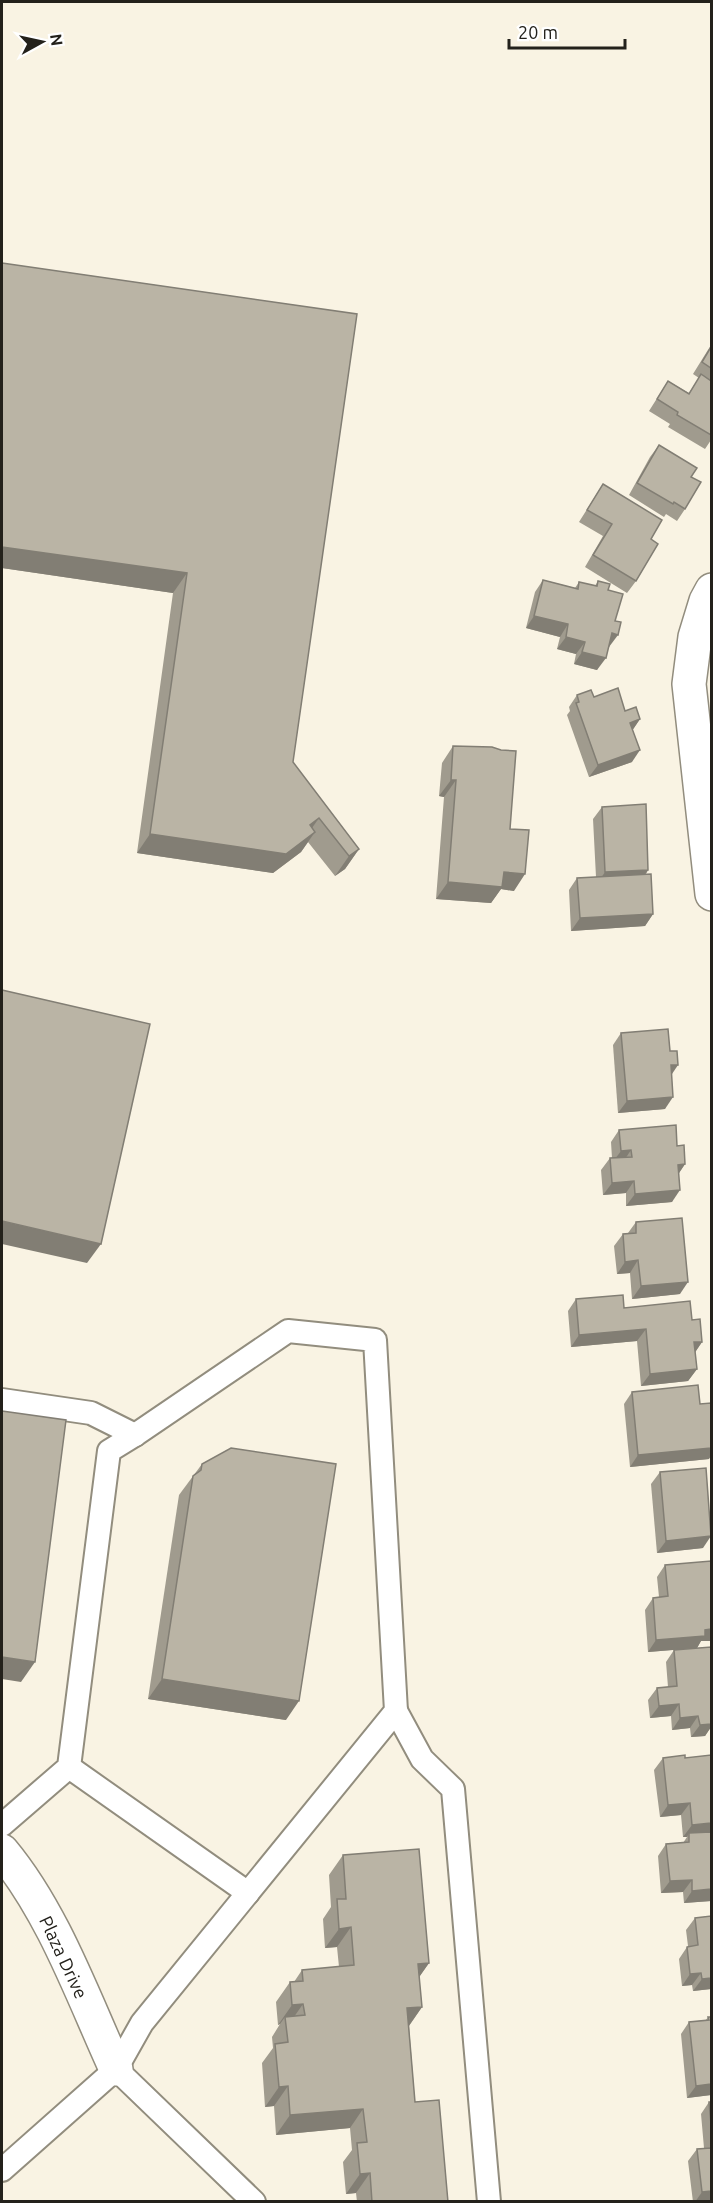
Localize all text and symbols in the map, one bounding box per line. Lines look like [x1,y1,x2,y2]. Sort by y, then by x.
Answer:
north arrow [12,12,72,72]
scale bar [509,12,624,50]
text: 20 m [518,22,558,42]
text: N [47,33,67,47]
street label: Plaza Drive [36,1912,92,2002]

